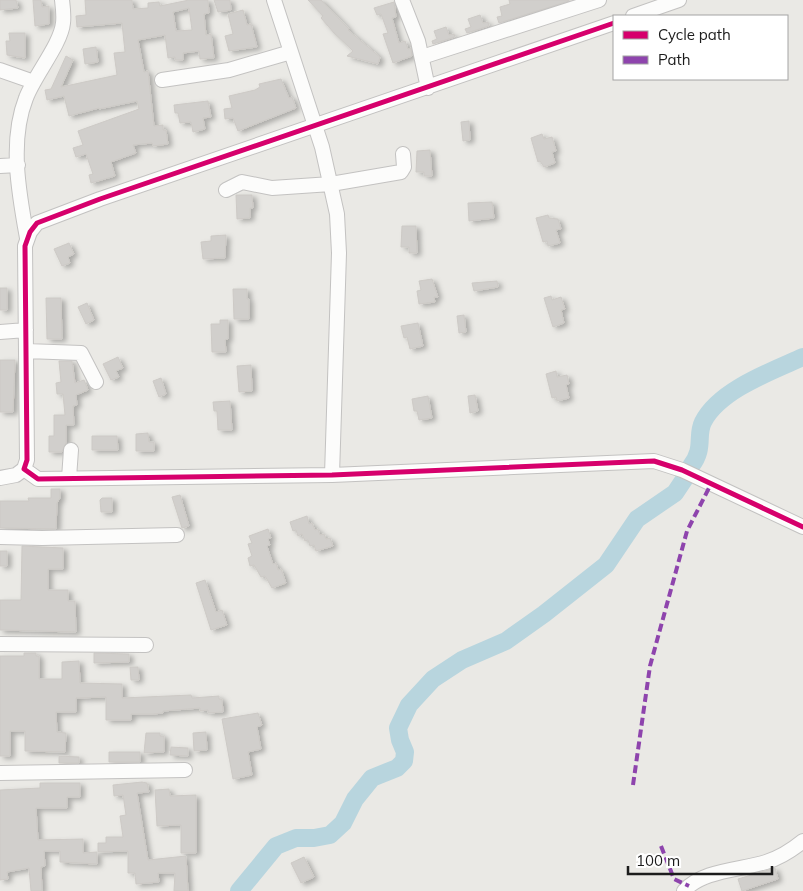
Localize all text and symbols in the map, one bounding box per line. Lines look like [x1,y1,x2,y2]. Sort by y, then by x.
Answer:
legend [613,15,788,80]
text: Cycle path [658,25,731,44]
text: Path [658,50,690,69]
scale bar [628,844,772,876]
text: 100 m [636,851,680,870]

